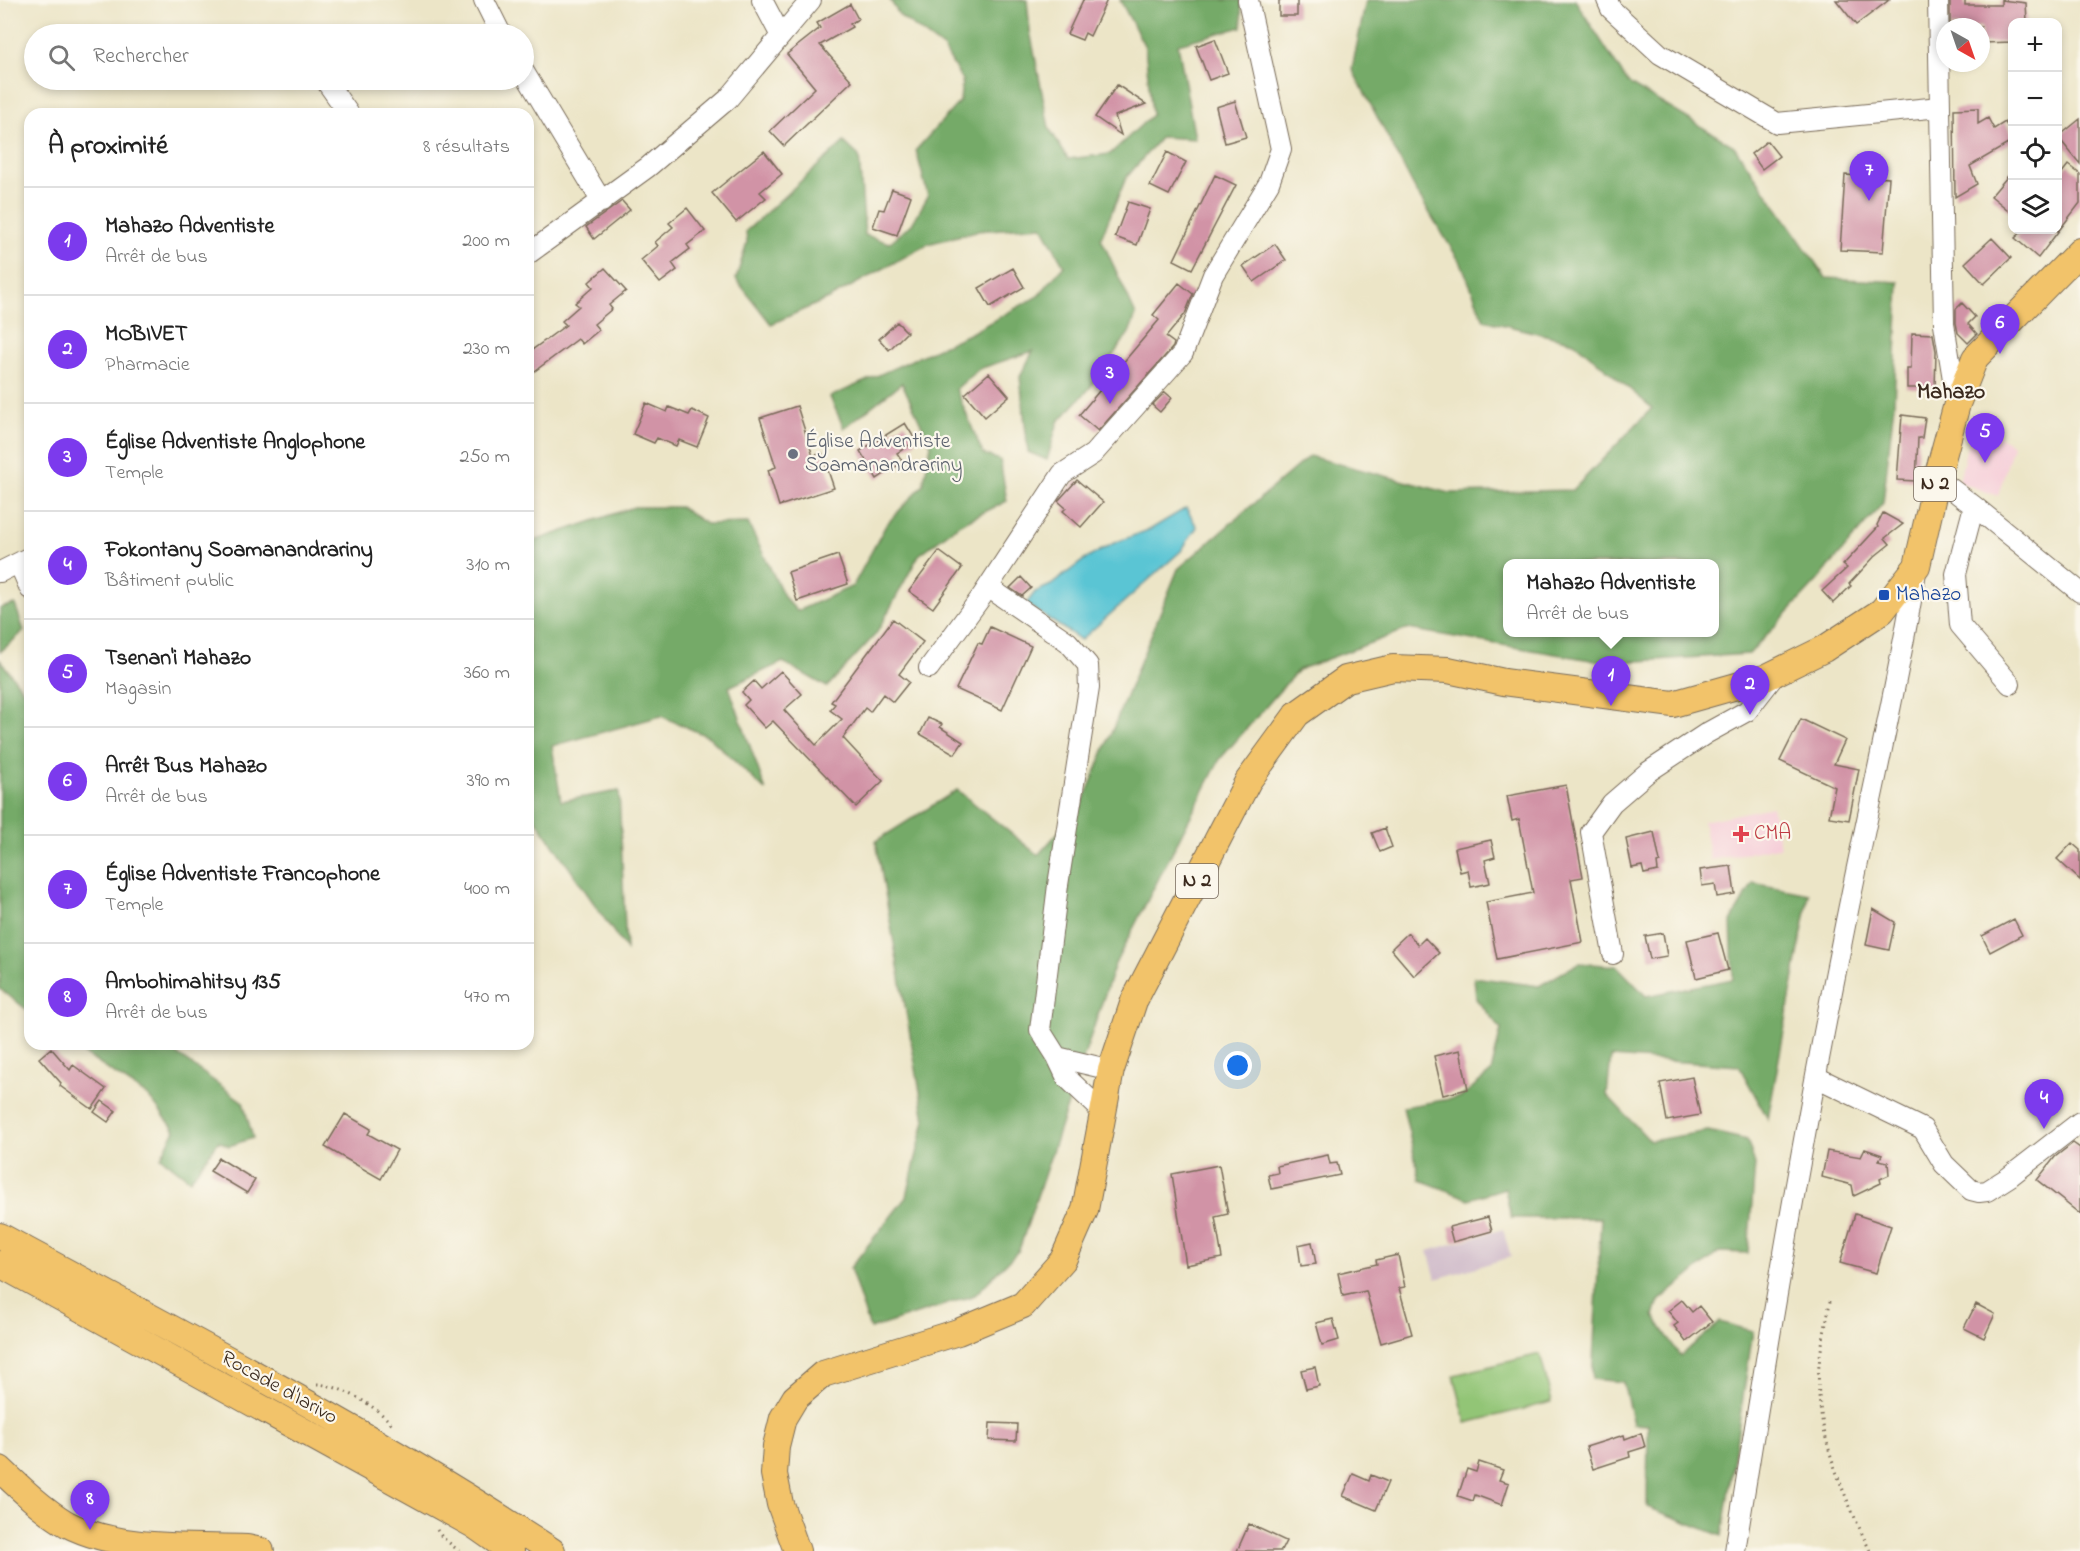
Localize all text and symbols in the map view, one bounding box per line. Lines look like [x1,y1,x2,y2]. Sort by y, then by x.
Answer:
north arrow [1936,18,1990,72]
map controls [2008,18,2062,234]
button: + [2008,18,2062,72]
search box [24,24,534,90]
icon: search [45,41,78,74]
text: Rechercher [93,41,189,73]
button: − [2008,72,2062,126]
button: locate [2008,126,2062,180]
text: À proximité [48,128,168,166]
text: 8 résultats [423,133,510,162]
pin: 7 [1850,152,1888,201]
button: layers [2008,180,2062,234]
text: Mahazo Adventiste [105,211,274,243]
text: 1 [64,227,71,256]
text: 200 m [462,227,510,256]
text: Arrêt de bus [105,243,208,272]
pin: 6 [1980,304,2020,354]
text: MOBIVET [105,319,188,351]
text: 2 [63,335,72,364]
text: 230 m [463,335,510,364]
text: Pharmacie [105,351,190,380]
pin: 3 [1090,354,1130,404]
district label: Mahazo [1917,377,1985,409]
pin: 5 [1966,414,2004,463]
text: Église Adventiste Anglophone [105,427,365,459]
place label: Église Adventiste Soamanandrariny [805,427,962,483]
text: 3 [63,443,72,472]
text: 250 m [459,443,510,472]
marker: Église Adventiste Soamanandrariny [786,447,800,461]
text: Temple [105,459,164,488]
road number: N 2 [1914,467,1956,501]
text: Fokontany Soamanandrariny [105,535,373,567]
text: 4 [63,551,72,580]
text: 310 m [466,551,510,580]
popup [1503,559,1719,637]
text: Bâtiment public [105,567,234,596]
text: Mahazo Adventiste [1526,568,1696,600]
place label: Mahazo [1896,580,1961,610]
marker: Mahazo [1877,588,1891,602]
text: Arrêt de bus [1526,600,1629,629]
text: Tsenan'i Mahazo [105,643,251,675]
pin: 1 [1592,656,1630,706]
text: 5 [62,659,73,688]
text: 360 m [464,659,510,688]
pin: 2 [1730,666,1770,715]
text: Magasin [105,675,171,704]
text: Arrêt Bus Mahazo [105,751,267,783]
text: 6 [63,767,72,796]
text: 390 m [467,767,510,796]
text: Arrêt de bus [105,783,208,812]
place label: CMA [1754,819,1791,849]
marker: CMA [1732,825,1750,843]
text: Église Adventiste Francophone [105,859,380,891]
road number: N 2 [1176,864,1218,898]
text: 7 [63,875,72,904]
text: 400 m [464,875,510,904]
text: Temple [105,891,164,920]
text: Ambohimahitsy 135 [105,967,281,999]
text: 8 [64,983,71,1012]
text: 470 m [464,983,510,1012]
text: Arrêt de bus [105,999,208,1028]
your location [1223,1051,1252,1080]
pin: 4 [2024,1080,2064,1129]
street label: Rocade d'Iarivo [215,1344,343,1432]
pin: 8 [70,1480,110,1530]

